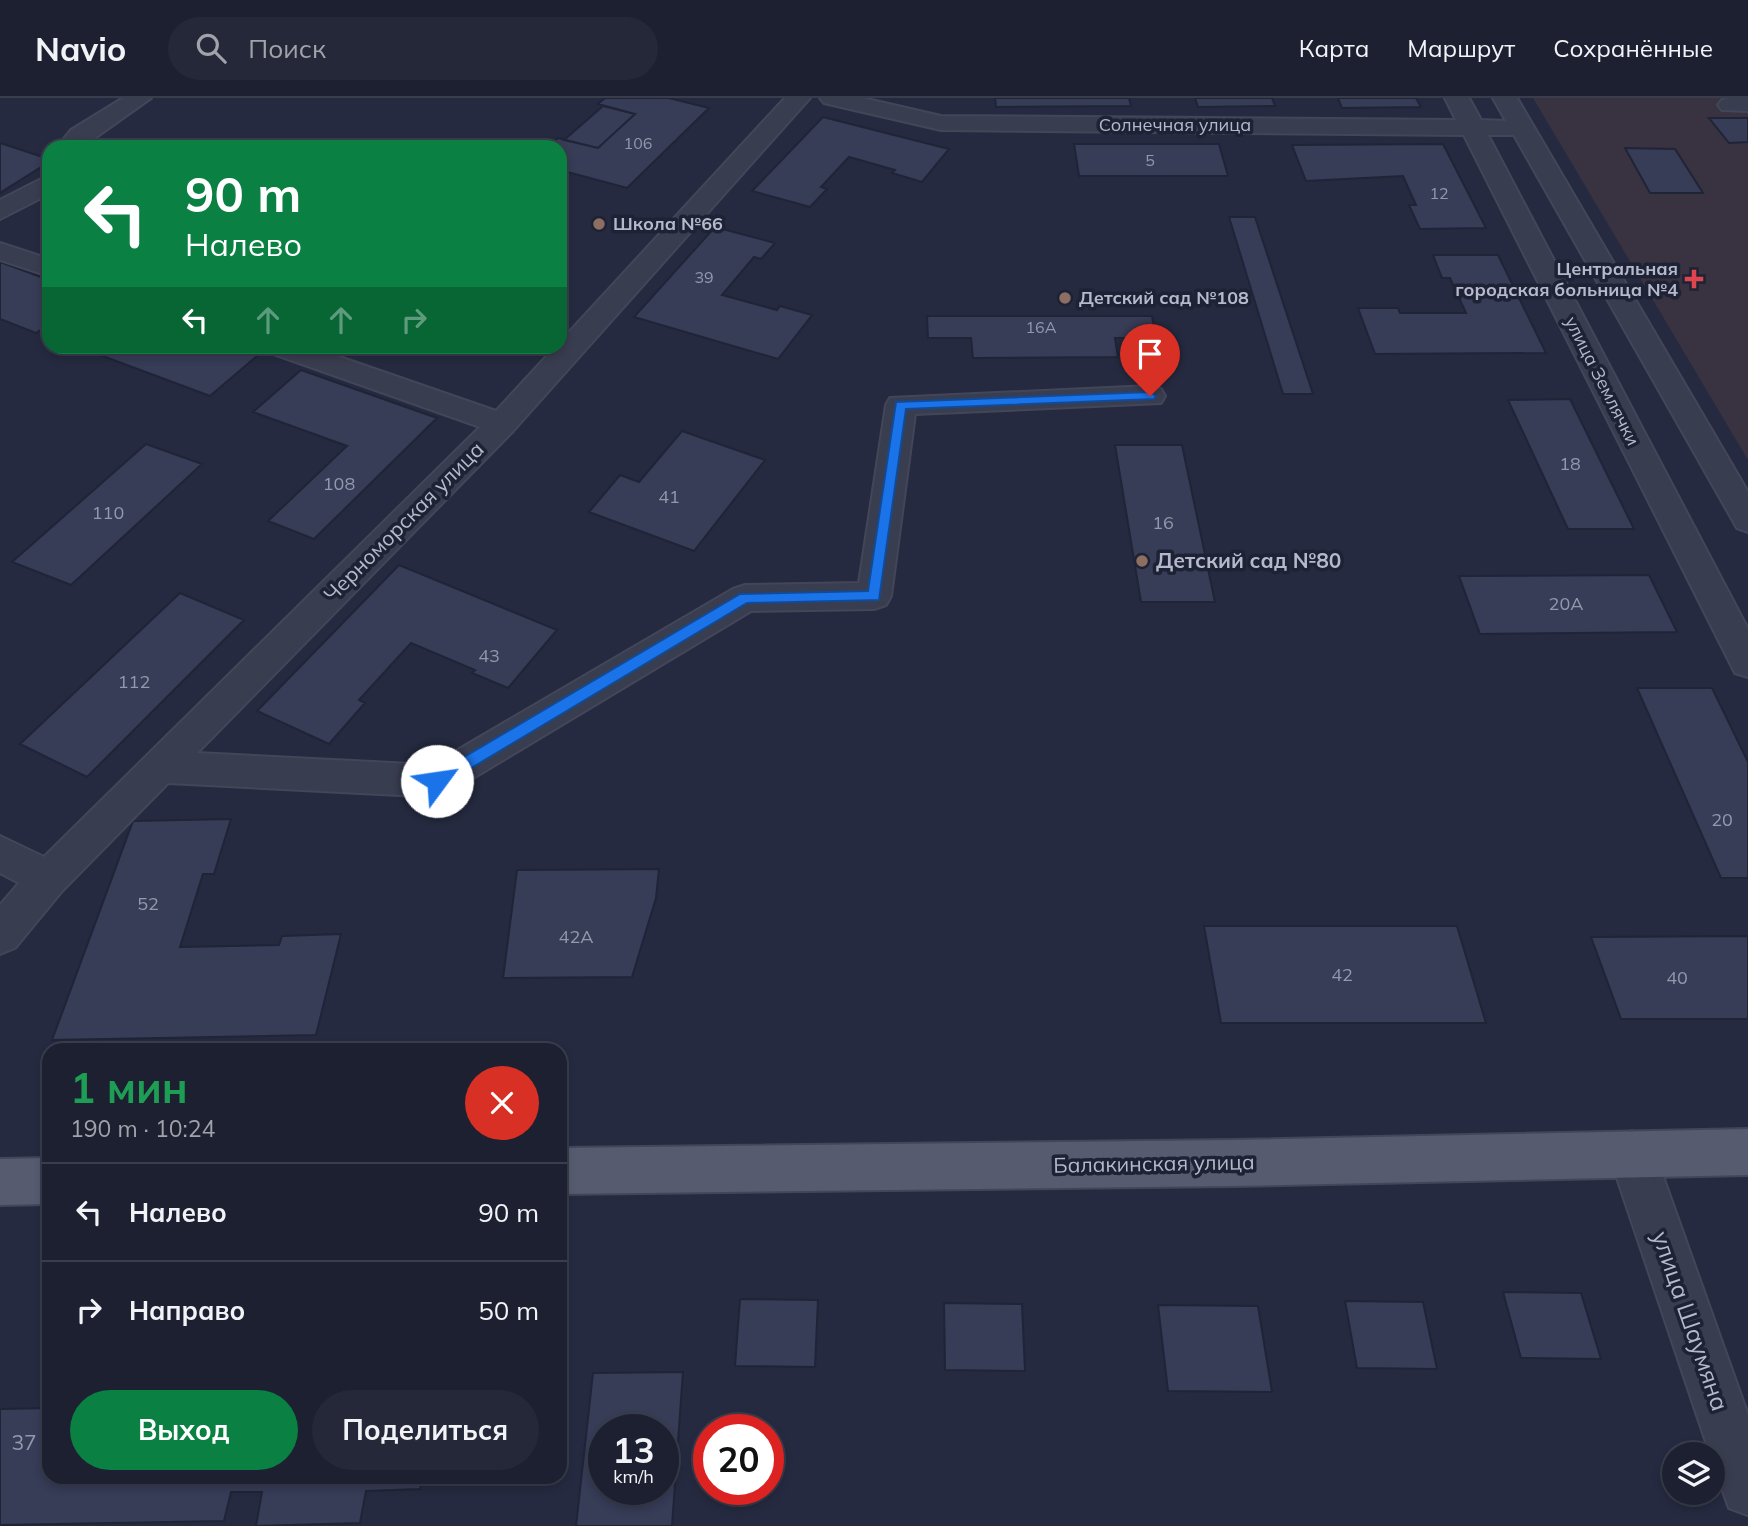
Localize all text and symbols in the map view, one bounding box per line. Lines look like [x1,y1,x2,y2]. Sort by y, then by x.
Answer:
search box [168,17,658,80]
text: Navio [35,28,126,69]
icon: search [192,29,230,67]
text: Поиск [248,32,326,65]
text: Карта [1299,33,1369,63]
text: Маршрут [1407,33,1515,63]
text: Сохранённые [1553,33,1713,63]
street label: Солнечная улица [1099,113,1251,136]
house number: 106 [624,133,652,153]
house number: 5 [1145,150,1155,170]
text: 90 m [185,163,301,224]
icon: left [70,168,161,259]
house number: 12 [1429,183,1449,203]
place label: Школа №66 [613,212,723,235]
marker: Школа №66 [591,216,607,232]
text: Налево [185,224,302,264]
place label: Центральная городская больница №4 [1455,257,1678,301]
house number: 39 [694,267,714,287]
marker: Центральная городская больница №4 [1684,269,1704,289]
place label: Детский сад №108 [1079,286,1249,309]
marker: Детский сад №108 [1057,290,1073,306]
icon: left [176,301,214,339]
icon: ahead [249,301,287,339]
icon: ahead [322,301,360,339]
icon: right [395,301,433,339]
street label: улица Землячки [1560,312,1645,449]
house number: 16А [1026,317,1057,337]
pin [1120,324,1180,396]
icon: arrive [1131,335,1169,373]
street label: Черноморская улица [318,436,489,607]
house number: 18 [1559,452,1581,475]
house number: 108 [323,472,355,495]
house number: 41 [658,485,680,508]
house number: 110 [92,501,124,524]
house number: 16 [1152,511,1174,534]
place label: Детский сад №80 [1156,547,1341,573]
marker: Детский сад №80 [1134,553,1150,569]
house number: 20А [1549,592,1583,615]
house number: 43 [478,644,500,667]
house number: 112 [118,670,150,693]
position arrow [400,744,474,818]
house number: 20 [1711,808,1733,831]
house number: 52 [137,892,159,915]
house number: 42А [559,925,593,948]
house number: 42 [1331,963,1353,986]
house number: 40 [1666,966,1688,989]
text: 1 мин [70,1061,188,1114]
button: close [465,1066,539,1140]
text: 190 m · 10:24 [70,1114,215,1143]
street label: Балакинская улица [1053,1148,1255,1178]
icon: left [70,1193,108,1231]
text: Налево [129,1196,227,1229]
text: 90 m [478,1196,539,1229]
street label: улица Шаумяна [1646,1227,1736,1414]
icon: right [70,1291,108,1329]
text: Направо [129,1294,245,1327]
text: 50 m [478,1294,539,1327]
button: Выход [70,1390,298,1470]
button: Поделиться [312,1390,539,1470]
speed limit sign: 20 [693,1414,784,1505]
text: 13 [612,1428,655,1472]
house number: 37 [11,1429,37,1455]
map controls [1662,1442,1725,1505]
button: layers [1662,1442,1725,1505]
text: km/h [613,1465,654,1488]

